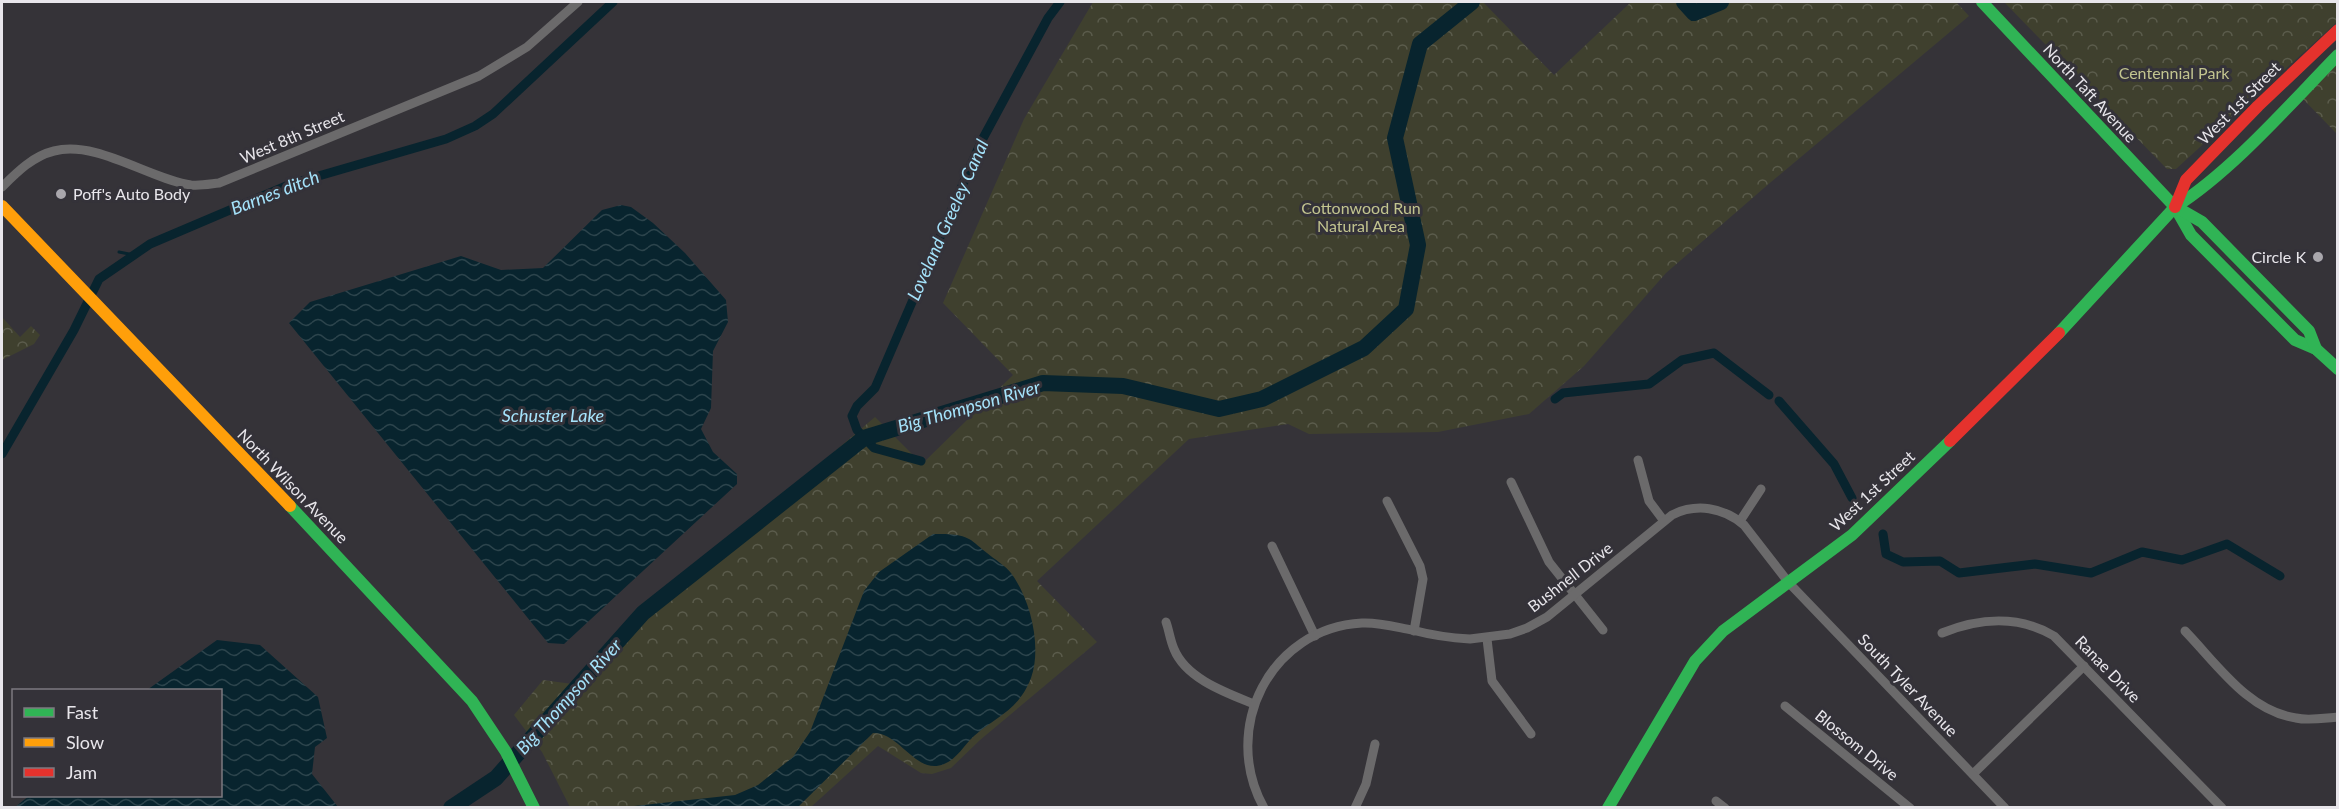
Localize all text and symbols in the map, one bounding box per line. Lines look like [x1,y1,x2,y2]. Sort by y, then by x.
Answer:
street label: North Taft Avenue [2040,39,2141,146]
street label: West 1st Street [2193,57,2284,148]
park label: Centennial Park [2119,63,2230,82]
street label: West 8th Street [237,106,347,167]
water label: Loveland Greeley Canal [902,136,992,303]
water label: Barnes ditch [227,165,322,219]
place label: Poff's Auto Body [73,184,191,203]
marker: Poff's Auto Body [54,187,68,201]
park label: Cottonwood Run Natural Area [1301,198,1421,235]
place label: Circle K [2251,247,2306,266]
marker: Circle K [2311,250,2325,264]
water label: Big Thompson River [895,375,1043,437]
water label: Schuster Lake [502,404,604,426]
street label: North Wilson Avenue [234,425,353,547]
street label: West 1st Street [1825,446,1918,535]
street label: Bushnell Drive [1524,538,1616,616]
street label: South Tyler Avenue [1854,629,1962,740]
street label: Ranae Drive [2072,631,2145,706]
water label: Big Thompson River [511,634,626,758]
legend [12,689,222,797]
text: Fast [66,701,99,723]
street label: Blossom Drive [1812,705,1903,784]
text: Slow [66,731,104,753]
text: Jam [66,761,97,783]

